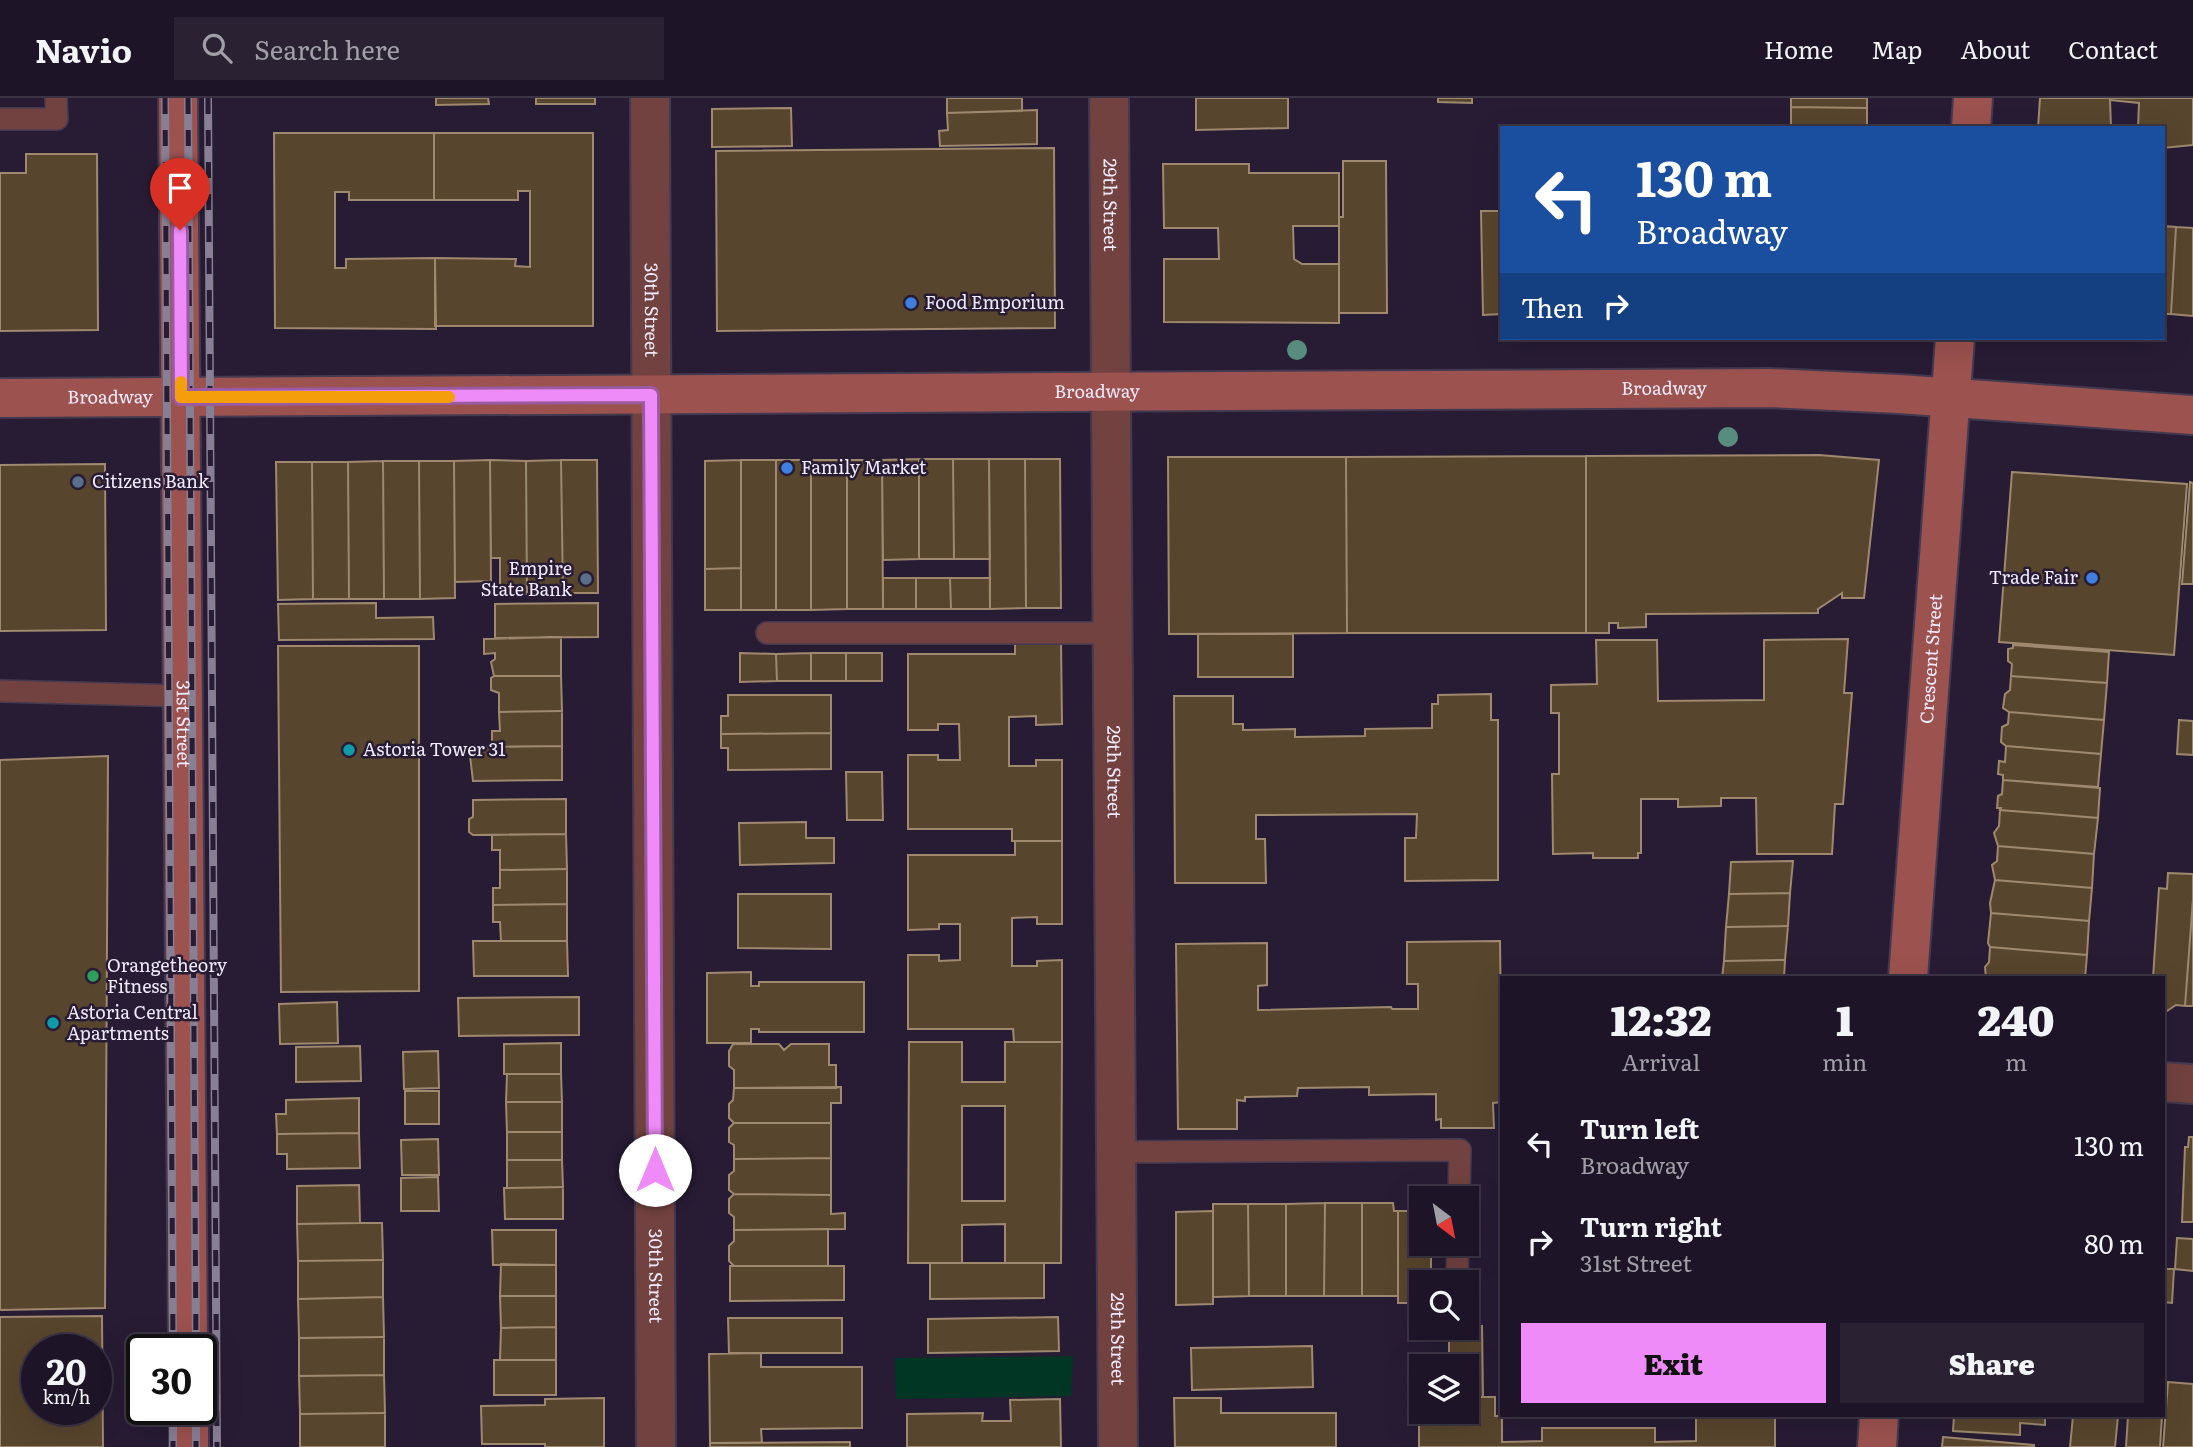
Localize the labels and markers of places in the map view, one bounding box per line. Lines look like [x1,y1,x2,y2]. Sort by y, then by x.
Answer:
pin [150,158,210,230]
place label: Food Emporium [925,288,1065,315]
marker: Food Emporium [903,295,919,311]
place label: Family Market [801,453,927,480]
marker: Family Market [779,460,795,476]
place label: Citizens Bank [92,467,210,494]
marker: Citizens Bank [70,474,86,490]
place label: Empire State Bank [481,554,573,602]
place label: Trade Fair [1989,563,2078,590]
marker: Trade Fair [2084,570,2100,586]
marker: Empire State Bank [578,571,594,587]
place label: Astoria Tower 31 [363,735,506,762]
marker: Astoria Tower 31 [341,742,357,758]
place label: Orangetheory Fitness [107,951,228,999]
marker: Orangetheory Fitness [85,968,101,984]
place label: Astoria Central Apartments [67,998,198,1046]
marker: Astoria Central Apartments [45,1015,61,1031]

